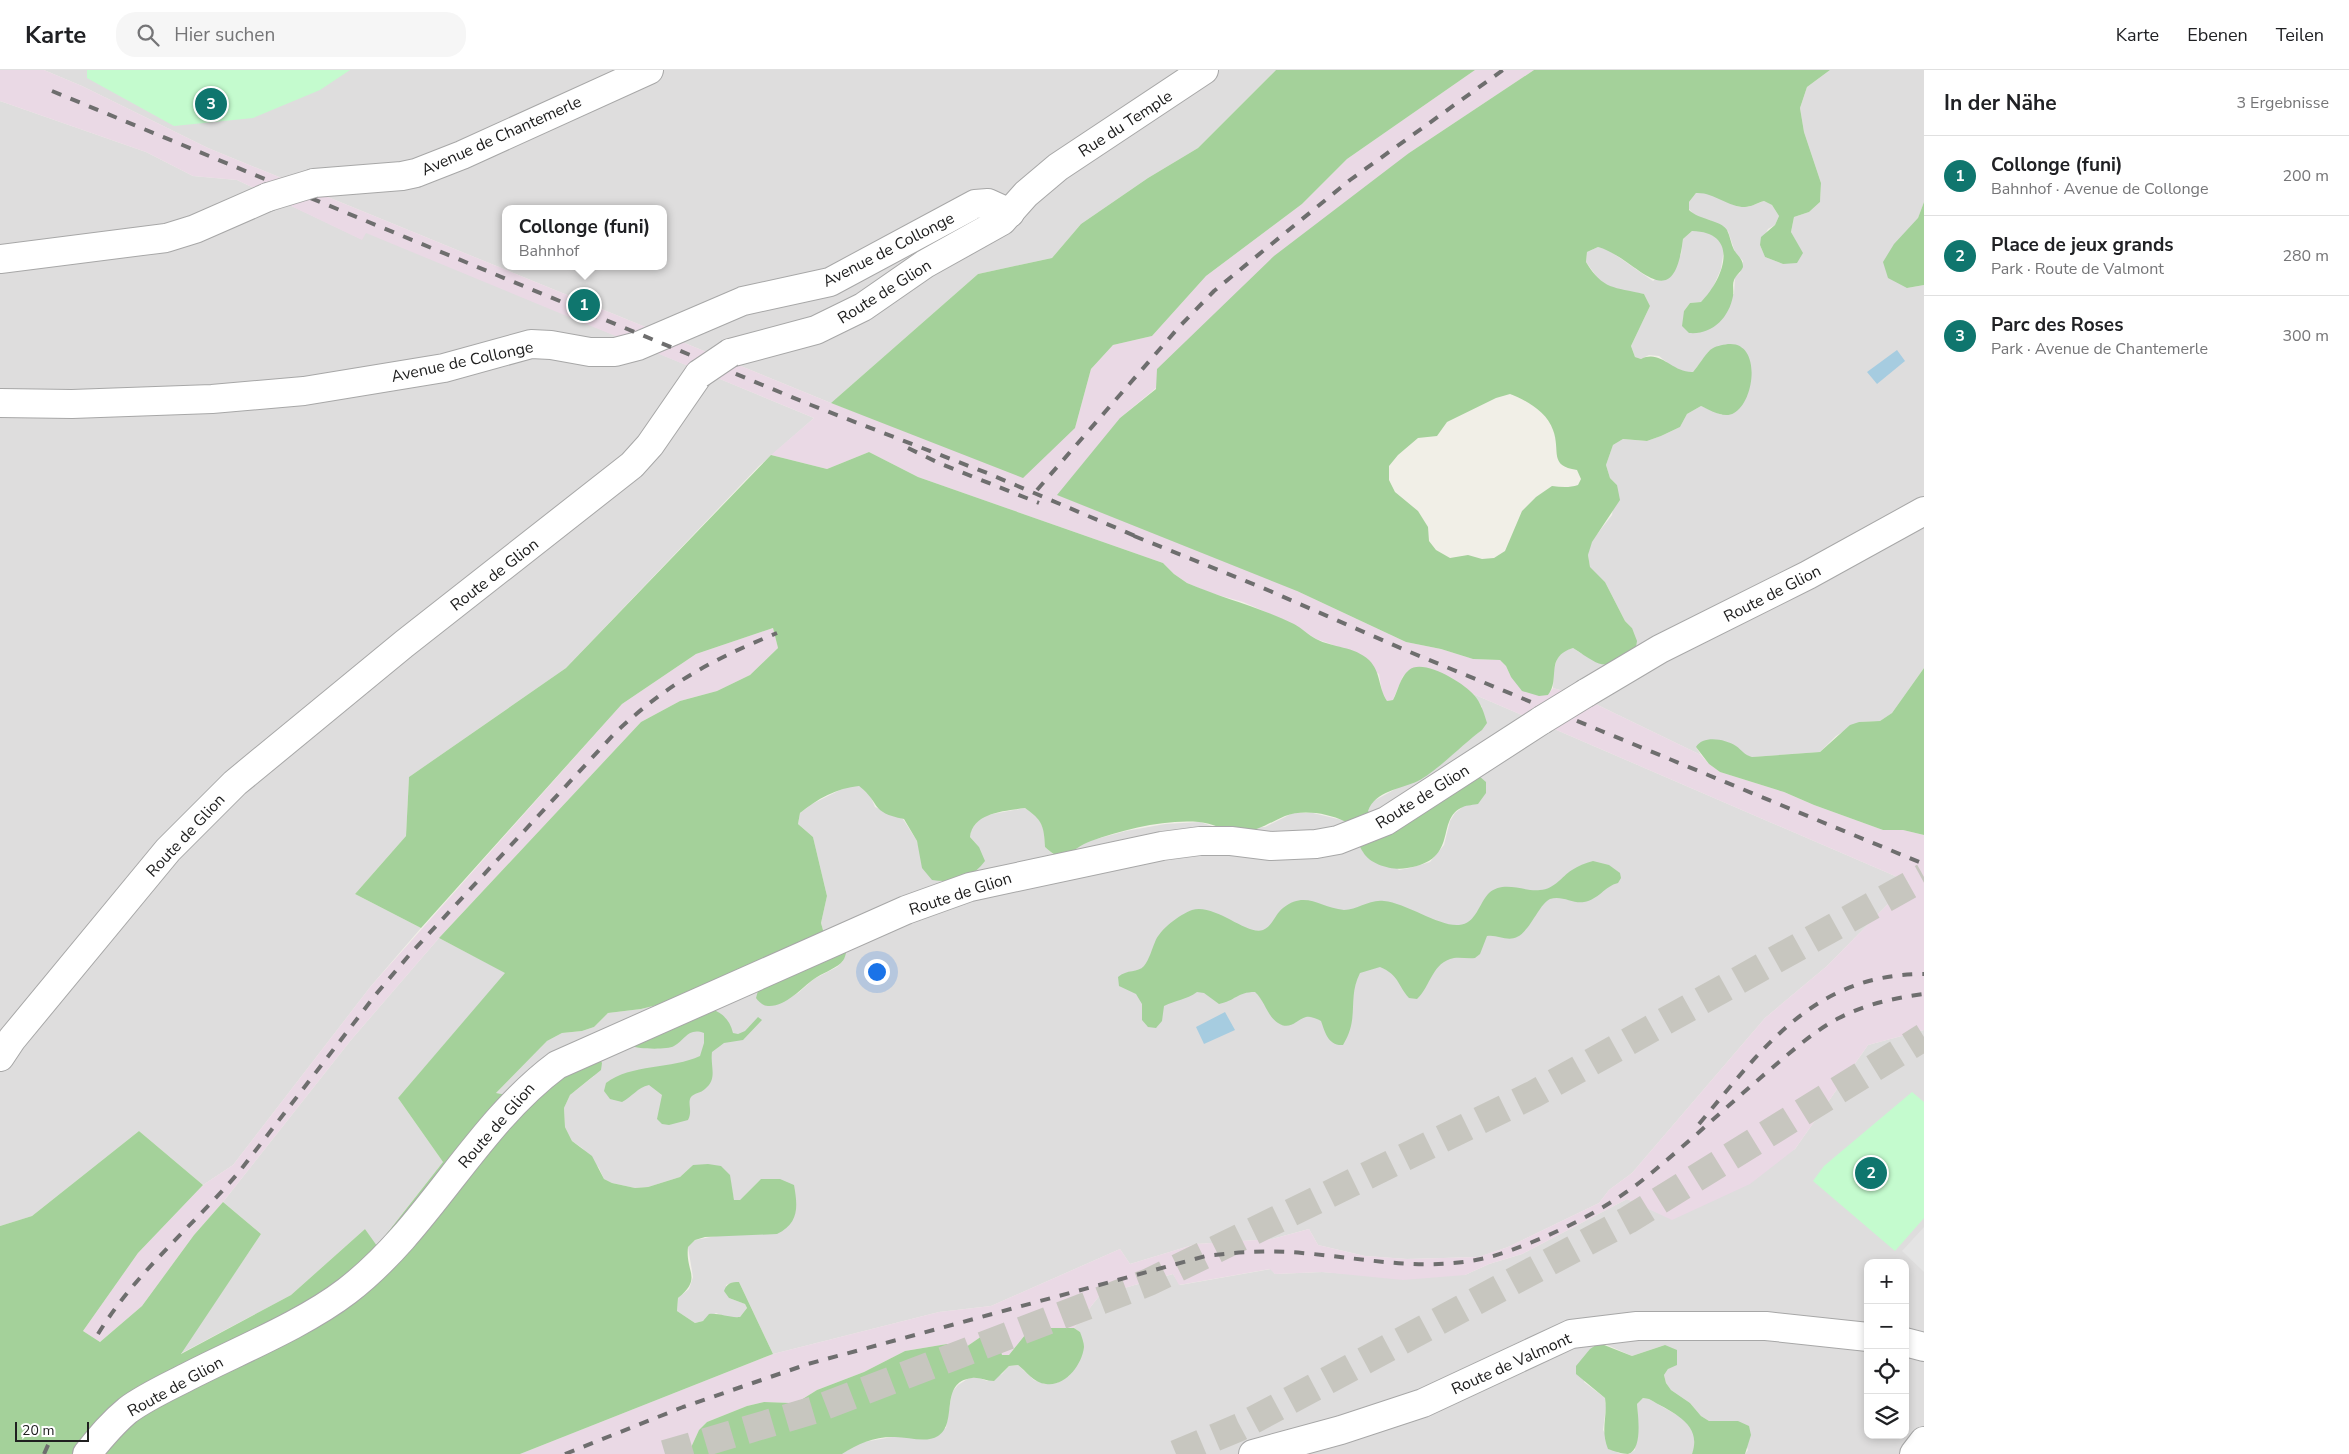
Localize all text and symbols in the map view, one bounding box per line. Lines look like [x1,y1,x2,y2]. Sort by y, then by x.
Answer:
search box [116,12,466,57]
text: Karte [25,19,86,51]
icon: search [134,21,162,49]
text: Hier suchen [174,22,275,48]
text: Karte [2116,23,2159,47]
text: Ebenen [2187,23,2248,47]
text: Teilen [2276,23,2324,47]
pin: 3 [195,85,227,123]
street label: Rue du Temple [1074,85,1177,162]
text: In der Nähe [1944,89,2057,117]
street label: Avenue de Chantemerle [418,91,585,181]
text: 3 Ergebnisse [2236,92,2329,114]
text: Collonge (funi) [1991,152,2123,178]
text: 1 [1955,165,1965,187]
text: 200 m [2282,165,2329,187]
text: Bahnhof · Avenue de Collonge [1991,178,2208,200]
popup [502,205,667,270]
street label: Avenue de Collonge [819,207,958,293]
text: Collonge (funi) [519,214,650,240]
text: Place de jeux grands [1991,232,2174,258]
text: Bahnhof [519,240,579,262]
text: 2 [1955,245,1965,267]
text: 280 m [2282,245,2329,267]
street label: Route de Glion [834,254,936,329]
text: Park · Route de Valmont [1991,258,2164,280]
pin: 1 [568,286,600,324]
text: Parc des Roses [1991,312,2123,338]
text: 3 [1955,325,1965,347]
text: 300 m [2282,325,2329,347]
street label: Avenue de Collonge [389,336,535,388]
text: Park · Avenue de Chantemerle [1991,338,2208,360]
street label: Route de Glion [446,533,543,616]
street label: Route de Glion [1720,560,1825,628]
street label: Route de Glion [1372,759,1474,834]
street label: Route de Glion [141,789,230,882]
street label: Route de Glion [906,867,1014,921]
your location [864,959,890,985]
street label: Route de Glion [454,1078,540,1173]
pin: 2 [1855,1154,1887,1192]
map controls [1864,1259,1909,1439]
button: + [1864,1259,1909,1304]
button: − [1864,1304,1909,1349]
street label: Route de Valmont [1448,1327,1575,1400]
button: locate [1864,1349,1909,1394]
street label: Route de Glion [124,1351,227,1422]
button: layers [1864,1394,1909,1439]
scale bar [15,1419,89,1442]
text: 20 m [22,1421,54,1440]

